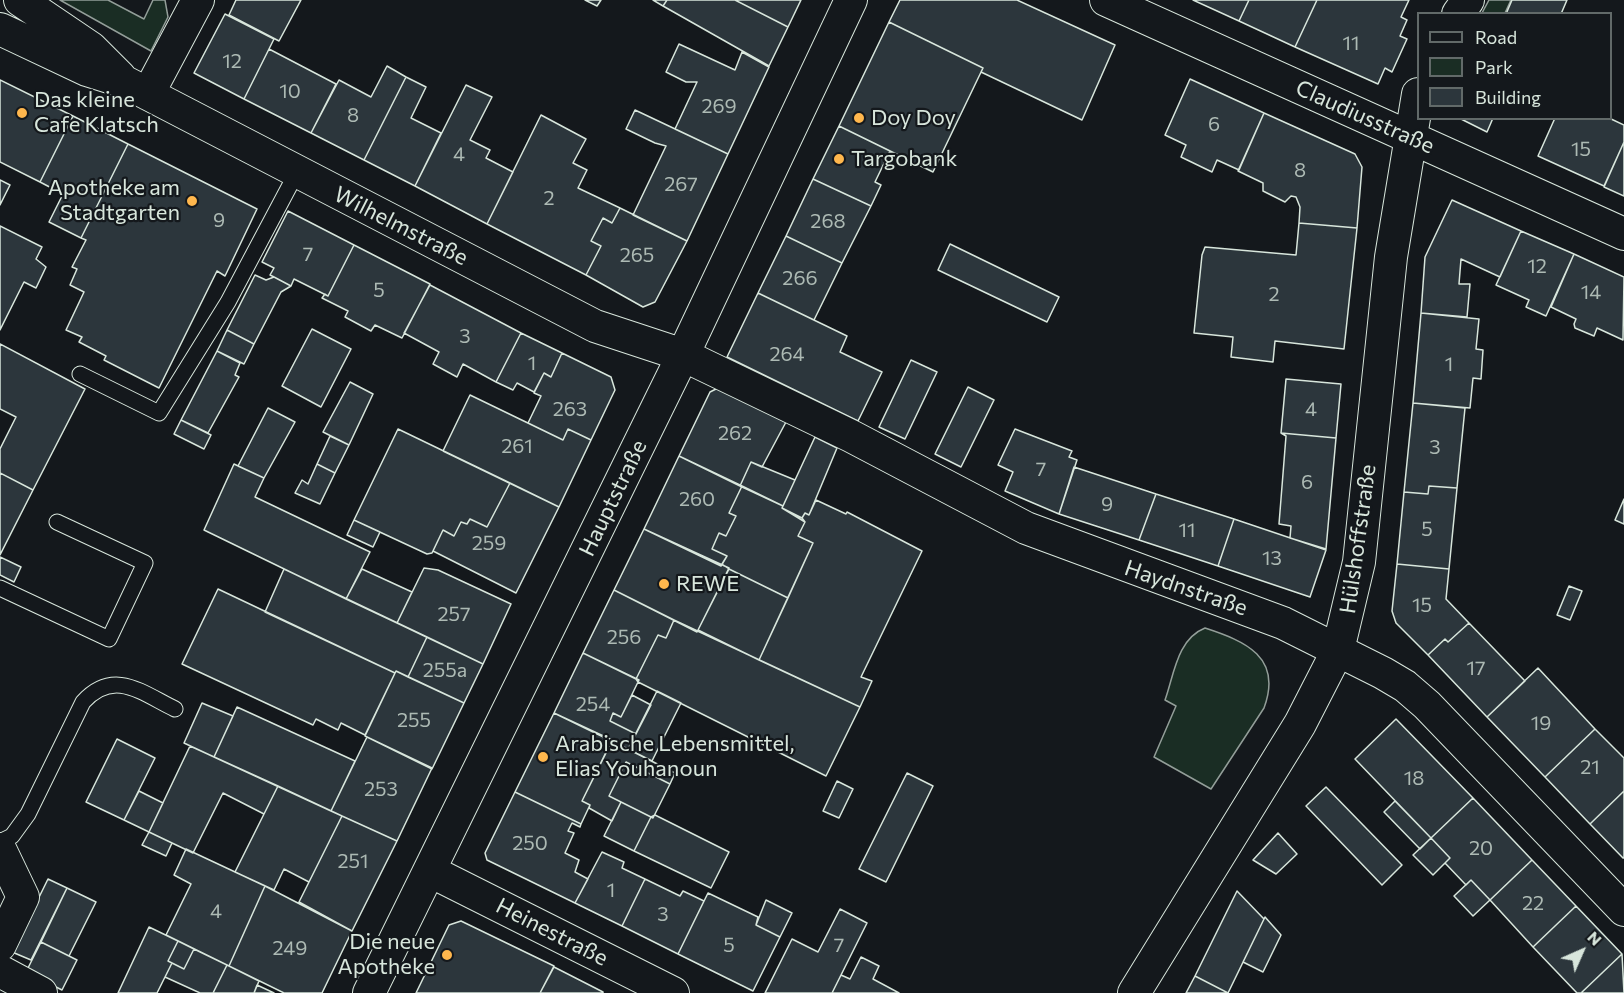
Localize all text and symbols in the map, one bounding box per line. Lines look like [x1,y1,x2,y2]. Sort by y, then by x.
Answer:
legend [1417,12,1612,120]
text: Road [1475,26,1517,48]
house number: 11 [1342,31,1360,55]
house number: 12 [222,49,242,73]
text: Park [1475,56,1513,78]
street label: Claudiusstraße [1292,75,1438,159]
house number: 10 [279,79,301,103]
text: Building [1475,86,1541,108]
place label: Das kleine Cafe Klatsch [34,87,159,138]
house number: 269 [701,94,737,118]
house number: 8 [347,103,359,127]
place label: Doy Doy [871,105,956,131]
marker: Das kleine Cafe Klatsch [15,106,29,120]
marker: Doy Doy [852,111,866,125]
house number: 6 [1208,112,1220,136]
house number: 15 [1571,137,1591,161]
house number: 4 [453,142,465,166]
place label: Targobank [851,146,957,172]
marker: Targobank [832,152,846,166]
house number: 8 [1294,158,1306,182]
house number: 267 [664,172,698,196]
place label: Apotheke am Stadtgarten [48,175,180,226]
street label: Wilhelmstraße [330,181,472,271]
house number: 2 [543,186,555,210]
marker: Apotheke am Stadtgarten [185,194,199,208]
house number: 9 [213,208,225,232]
house number: 268 [810,209,846,233]
house number: 7 [303,242,313,266]
house number: 265 [620,243,654,267]
house number: 12 [1527,254,1547,278]
house number: 266 [782,266,818,290]
house number: 5 [373,278,385,302]
house number: 14 [1581,280,1601,304]
house number: 2 [1268,282,1280,306]
house number: 3 [459,324,471,348]
house number: 264 [769,342,805,366]
house number: 1 [528,351,536,375]
house number: 1 [1445,352,1453,376]
house number: 263 [553,397,587,421]
house number: 4 [1305,397,1317,421]
house number: 262 [718,421,752,445]
house number: 261 [501,434,533,458]
house number: 3 [1429,435,1441,459]
street label: Hauptstraße [573,436,653,560]
house number: 7 [1036,457,1046,481]
street label: Hülshoffstraße [1334,463,1382,615]
house number: 6 [1301,470,1313,494]
house number: 260 [679,487,715,511]
house number: 9 [1101,492,1113,516]
house number: 5 [1421,517,1433,541]
house number: 11 [1178,518,1196,542]
house number: 259 [472,531,506,555]
house number: 13 [1262,546,1282,570]
street label: Haydnstraße [1121,555,1251,621]
place label: REWE [676,571,739,597]
marker: REWE [657,577,671,591]
house number: 15 [1412,593,1432,617]
house number: 257 [437,602,471,626]
house number: 256 [607,625,641,649]
house number: 17 [1466,656,1486,680]
house number: 255a [423,658,467,682]
house number: 254 [576,692,610,716]
house number: 255 [397,708,431,732]
house number: 19 [1531,711,1551,735]
place label: Arabische Lebensmittel, Elias Youhanoun [555,731,795,782]
marker: Arabische Lebensmittel, Elias Youhanoun [536,750,550,764]
house number: 21 [1580,755,1600,779]
house number: 18 [1404,766,1424,790]
house number: 253 [364,777,398,801]
house number: 250 [512,831,548,855]
house number: 20 [1469,836,1493,860]
house number: 251 [337,849,369,873]
house number: 1 [607,878,615,902]
house number: 22 [1522,891,1544,915]
street label: Heinestraße [492,893,612,971]
house number: 4 [210,899,222,923]
house number: 3 [657,902,669,926]
north arrow [1552,921,1612,981]
text: N [1584,927,1606,949]
place label: Die neue Apotheke [338,929,435,980]
house number: 5 [723,933,735,957]
house number: 7 [834,933,844,957]
house number: 249 [273,936,307,960]
marker: Die neue Apotheke [440,948,454,962]

